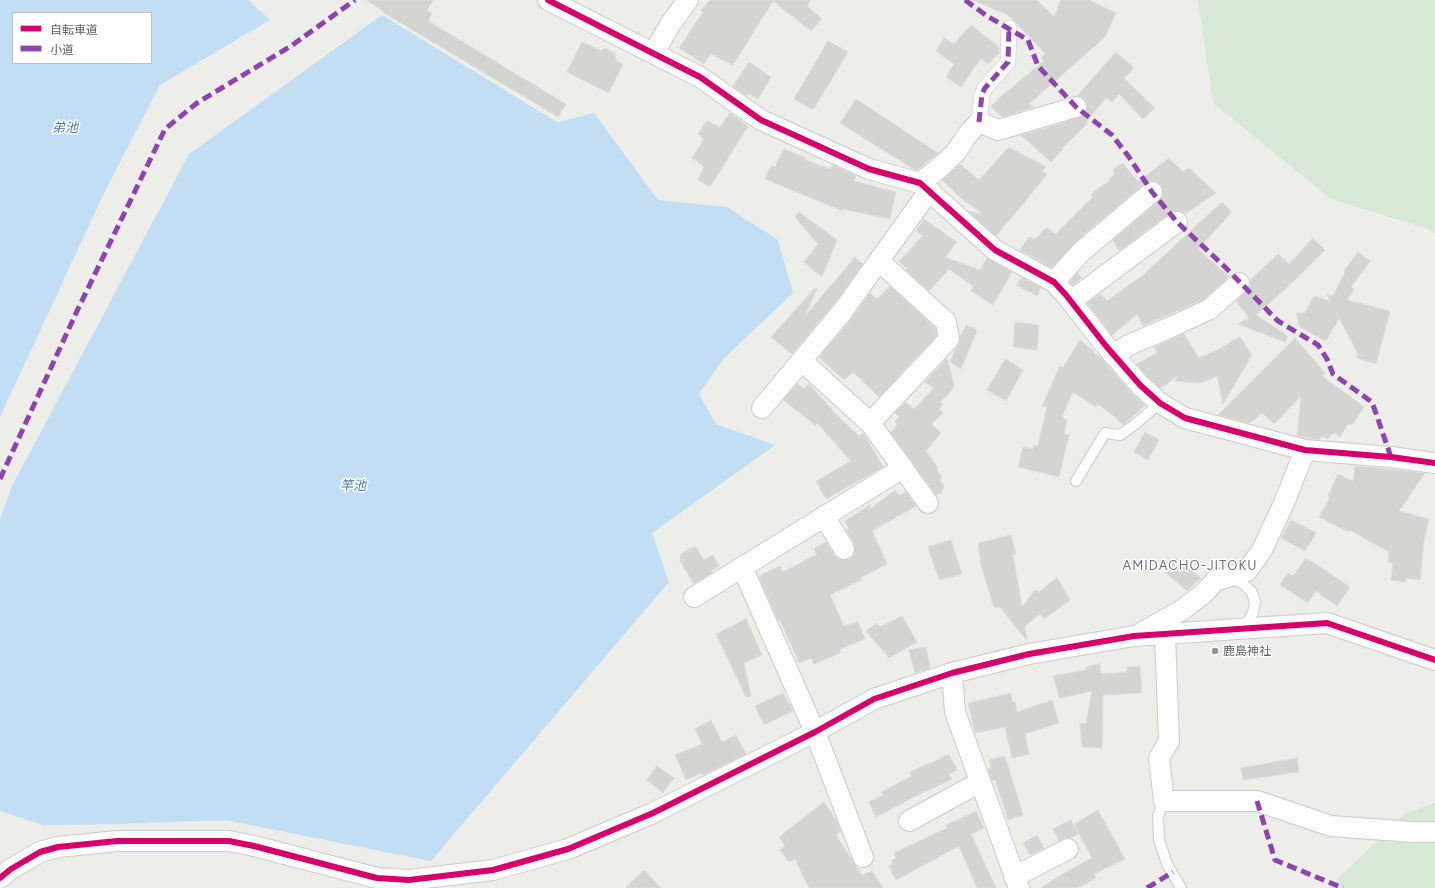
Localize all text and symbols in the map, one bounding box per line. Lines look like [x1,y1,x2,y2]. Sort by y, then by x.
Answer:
legend [12,12,152,64]
text: 自転車道 [50,23,98,37]
text: 小道 [50,43,74,57]
water label: 弟池 [52,120,78,136]
water label: 竿池 [340,478,366,494]
district label: AMIDACHO-JITOKU [1122,558,1258,574]
place label: 鹿島神社 [1223,644,1271,658]
marker: 鹿島神社 [1210,646,1220,656]

